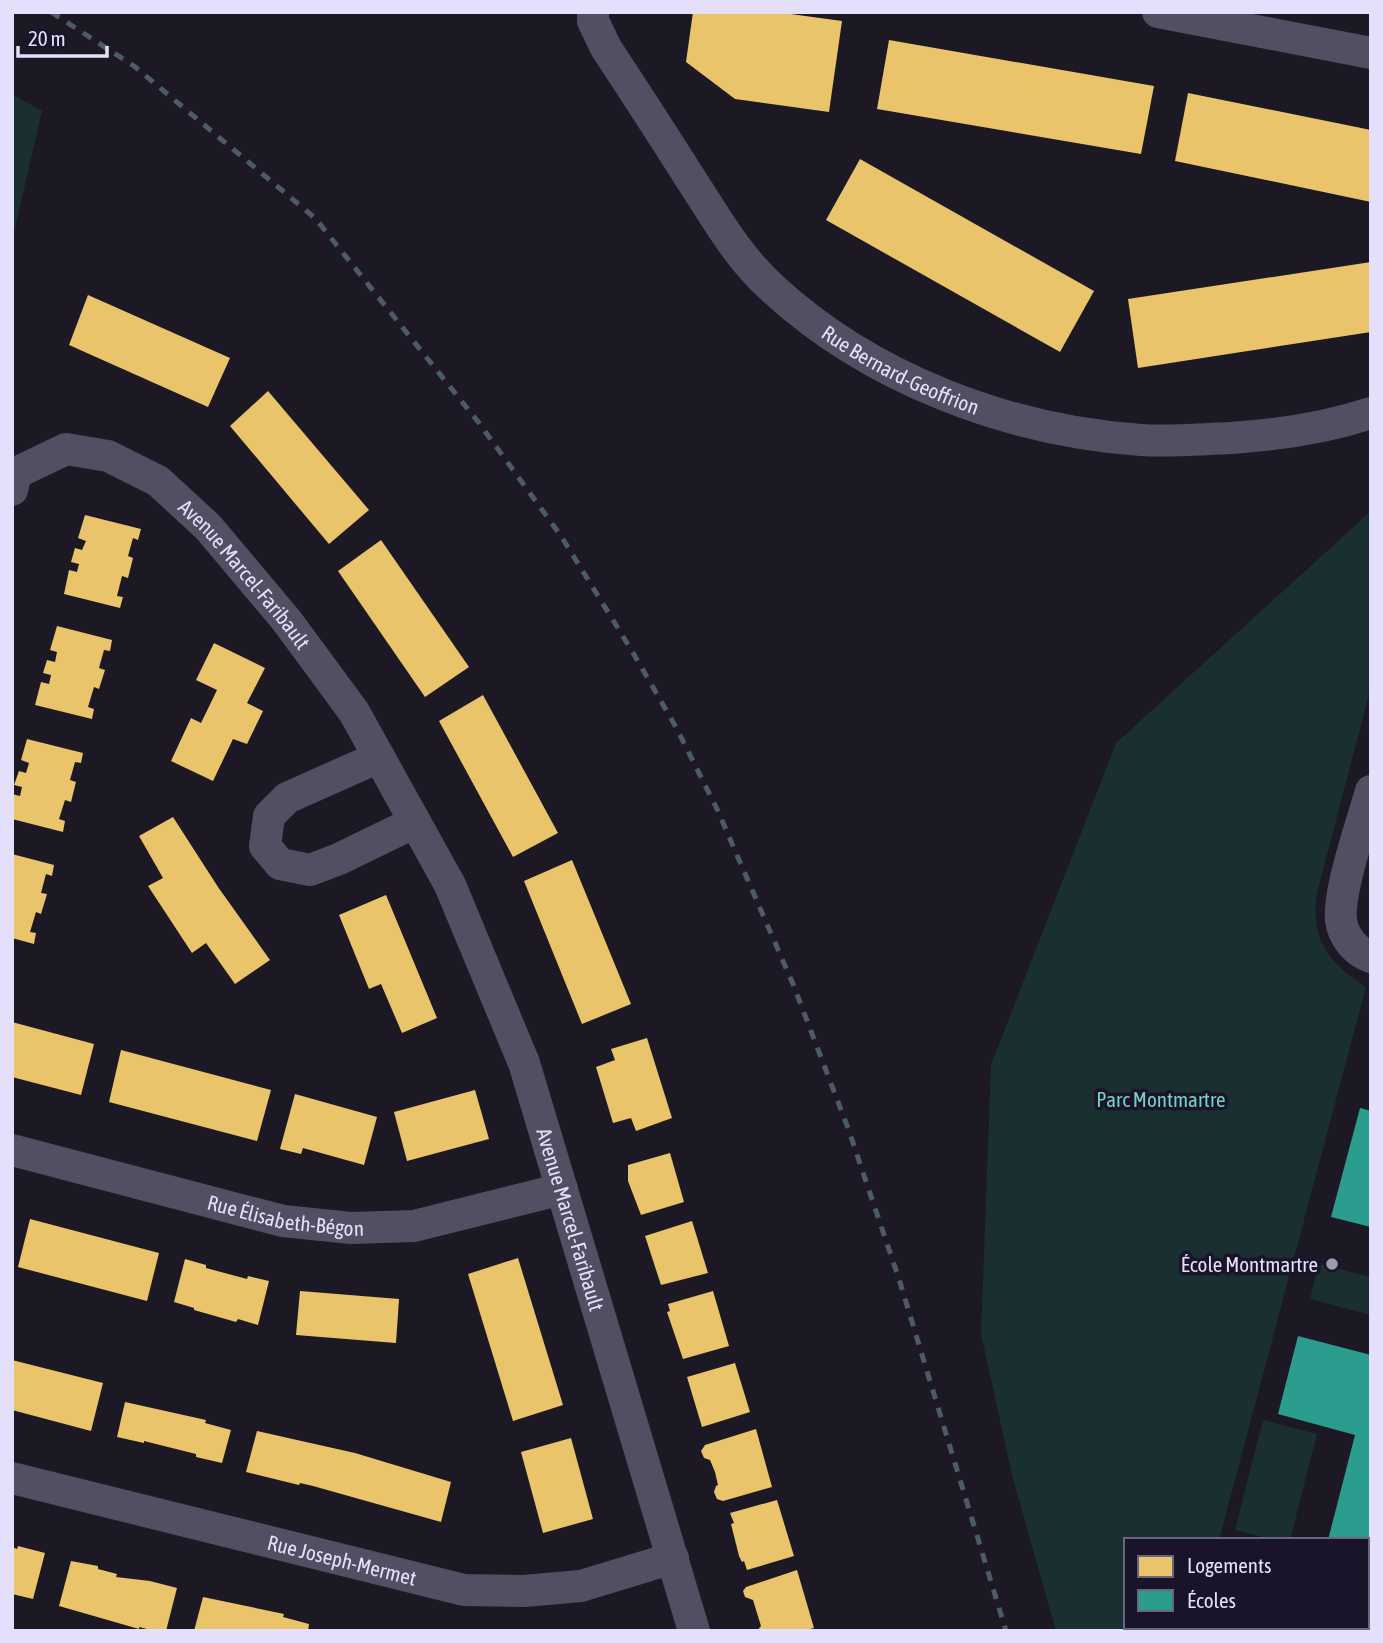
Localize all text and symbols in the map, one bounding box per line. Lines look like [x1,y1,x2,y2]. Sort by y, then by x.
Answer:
scale bar [18,14,107,58]
text: 20 m [28,26,66,50]
street label: Rue Bernard-Geoffrion [817,320,982,419]
street label: Avenue Marcel-Faribault [174,494,315,654]
park label: Parc Montmartre [1096,1087,1226,1111]
street label: Avenue Marcel-Faribault [532,1125,609,1314]
street label: Rue Élisabeth-Bégon [205,1190,364,1240]
place label: École Montmartre [1181,1252,1318,1276]
marker: École Montmartre [1324,1256,1340,1272]
street label: Rue Joseph-Mermet [265,1530,419,1590]
legend [1124,1538,1369,1629]
text: Logements [1187,1553,1271,1577]
text: Écoles [1187,1588,1236,1612]

